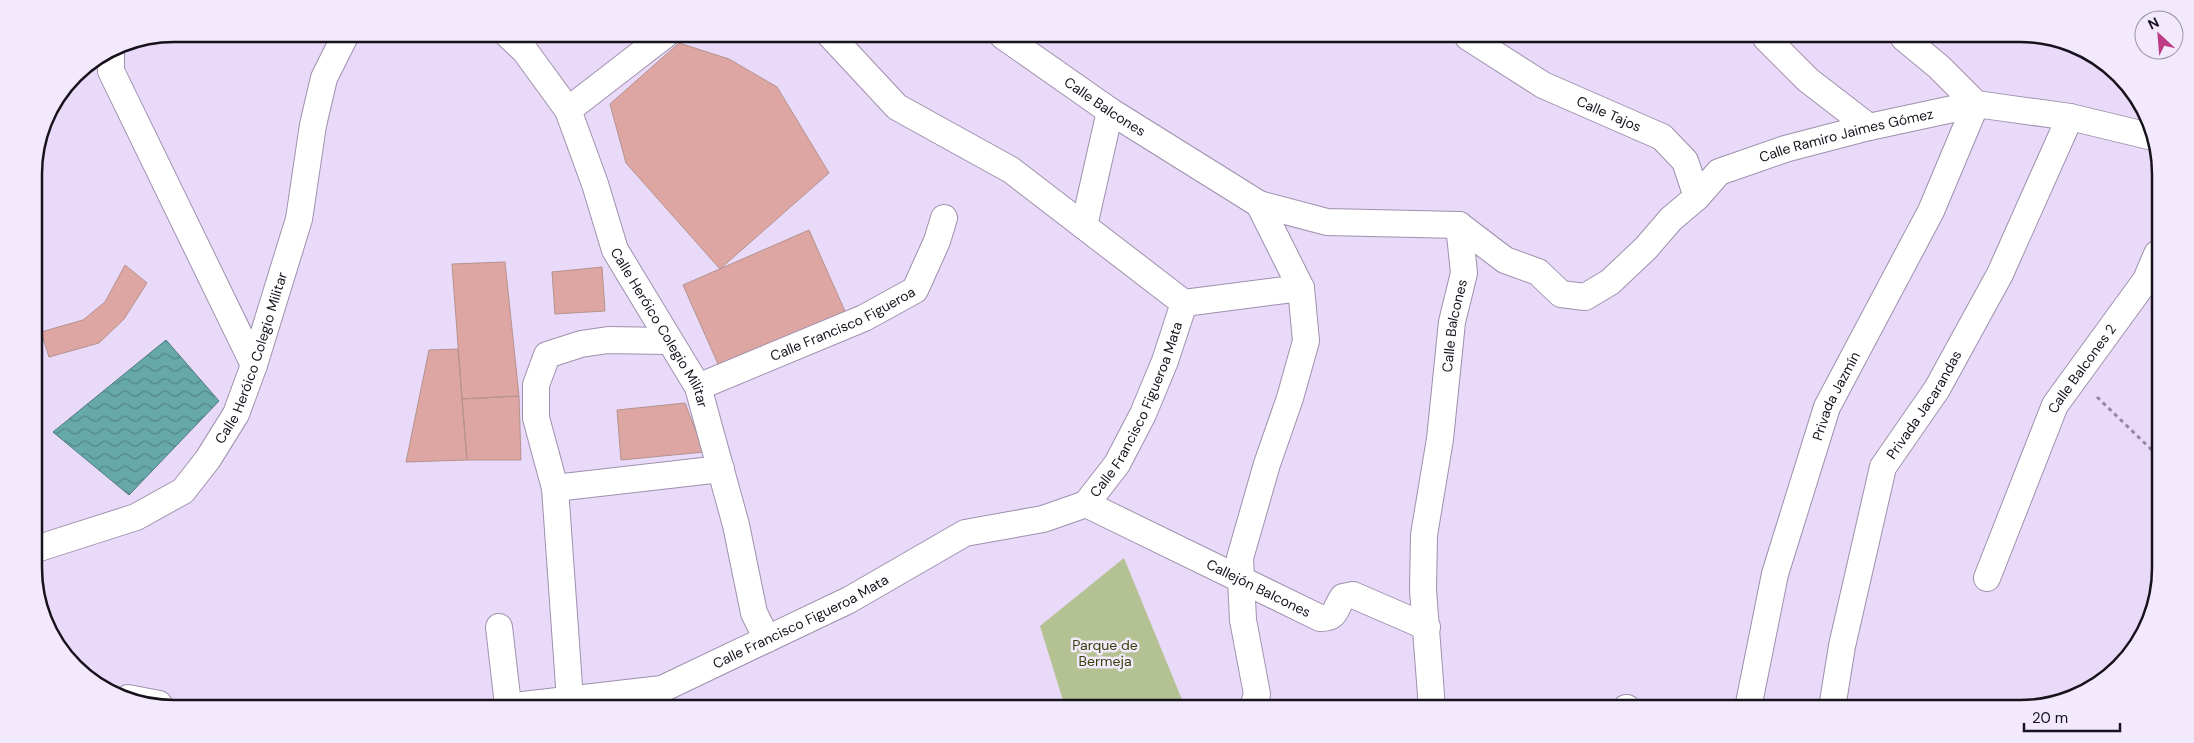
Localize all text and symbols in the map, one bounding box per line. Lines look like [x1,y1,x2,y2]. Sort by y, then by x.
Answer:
north arrow [2134,10,2184,60]
text: N [2145,13,2162,34]
street label: Calle Balcones [1061,73,1149,140]
street label: Calle Tajos [1574,92,1644,136]
street label: Calle Ramiro Jaimes Gómez [1757,104,1935,166]
street label: Calle Heróico Colegio Militar [607,244,712,410]
street label: Calle Heróico Colegio Militar [211,270,291,447]
street label: Calle Balcones [1438,277,1471,373]
street label: Calle Francisco Figueroa [768,283,918,365]
street label: Calle Francisco Figueroa Mata [1086,319,1186,501]
street label: Calle Balcones 2 [2044,320,2120,416]
street label: Privada Jacarandas [1882,347,1965,463]
street label: Privada Jazmín [1808,348,1864,443]
street label: Callejón Balcones [1203,555,1314,621]
street label: Calle Francisco Figueroa Mata [710,570,892,673]
park label: Parque de Bermeja [1072,636,1138,670]
scale bar [2024,700,2120,732]
text: 20 m [2032,708,2068,728]

